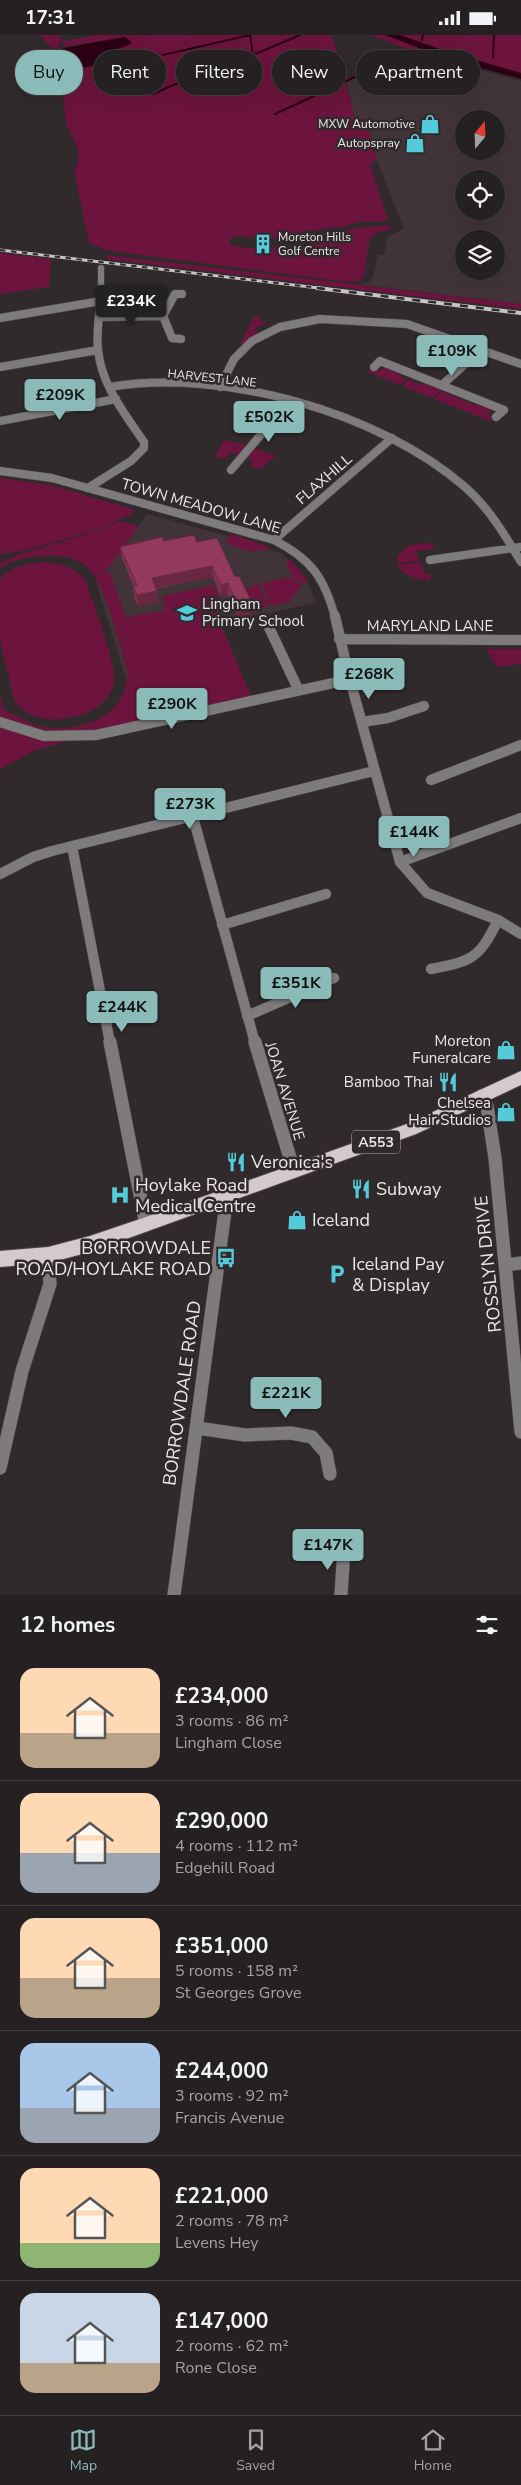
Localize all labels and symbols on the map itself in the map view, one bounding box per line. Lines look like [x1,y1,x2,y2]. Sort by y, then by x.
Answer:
north arrow [455,110,505,160]
shop icon: MXW Automotive [419,113,441,135]
place label: MXW Automotive [318,116,415,132]
shop icon: Autopspray [404,132,426,154]
place label: Autopspray [337,135,401,151]
place label: Moreton Hills Golf Centre [278,229,351,259]
building icon: Moreton Hills Golf Centre [252,233,274,255]
pin: £234K [96,285,166,327]
pin: £109K [417,335,487,377]
street label: HARVEST LANE [167,365,257,391]
pin: £209K [25,379,95,421]
pin: £502K [234,401,304,443]
street label: FLAXHILL [292,449,356,509]
street label: TOWN MEADOW LANE [119,474,283,538]
place label: Lingham Primary School [202,594,305,631]
school or university icon: Lingham Primary School [176,602,198,624]
street label: MARYLAND LANE [367,616,493,636]
pin: £268K [334,657,404,700]
pin: £290K [137,687,207,730]
pin: £273K [155,787,225,830]
pin: £144K [379,815,449,858]
pin: £351K [261,967,331,1009]
pin: £244K [87,991,157,1033]
place label: Moreton Funeralcare [412,1031,491,1068]
street label: JOAN AVENUE [260,1038,309,1143]
shop icon: Moreton Funeralcare [495,1039,517,1061]
restaurant icon: Bamboo Thai [437,1071,459,1093]
place label: Bamboo Thai [344,1072,433,1092]
place label: Chelsea Hair Studios [408,1093,491,1130]
shop icon: Chelsea Hair Studios [495,1101,517,1123]
road number: A553 [352,1131,400,1153]
place label: Veronica's [250,1150,333,1174]
restaurant icon: Veronica's [225,1151,247,1173]
place label: Hoylake Road Medical Centre [135,1173,256,1218]
place label: Subway [376,1177,442,1201]
restaurant icon: Subway [350,1178,372,1200]
hospital icon: Hoylake Road Medical Centre [109,1184,131,1206]
street label: ROSSLYN DRIVE [469,1194,507,1334]
place label: Iceland [312,1208,370,1232]
shop icon: Iceland [286,1209,308,1231]
place label: BORROWDALE ROAD/HOYLAKE ROAD [15,1236,211,1281]
bus stop icon: BORROWDALE ROAD/HOYLAKE ROAD [215,1247,237,1269]
place label: Iceland Pay & Display [352,1252,445,1297]
parking icon: Iceland Pay & Display [326,1263,348,1285]
street label: BORROWDALE ROAD [157,1299,207,1487]
pin: £221K [251,1377,321,1419]
pin: £147K [293,1529,363,1571]

